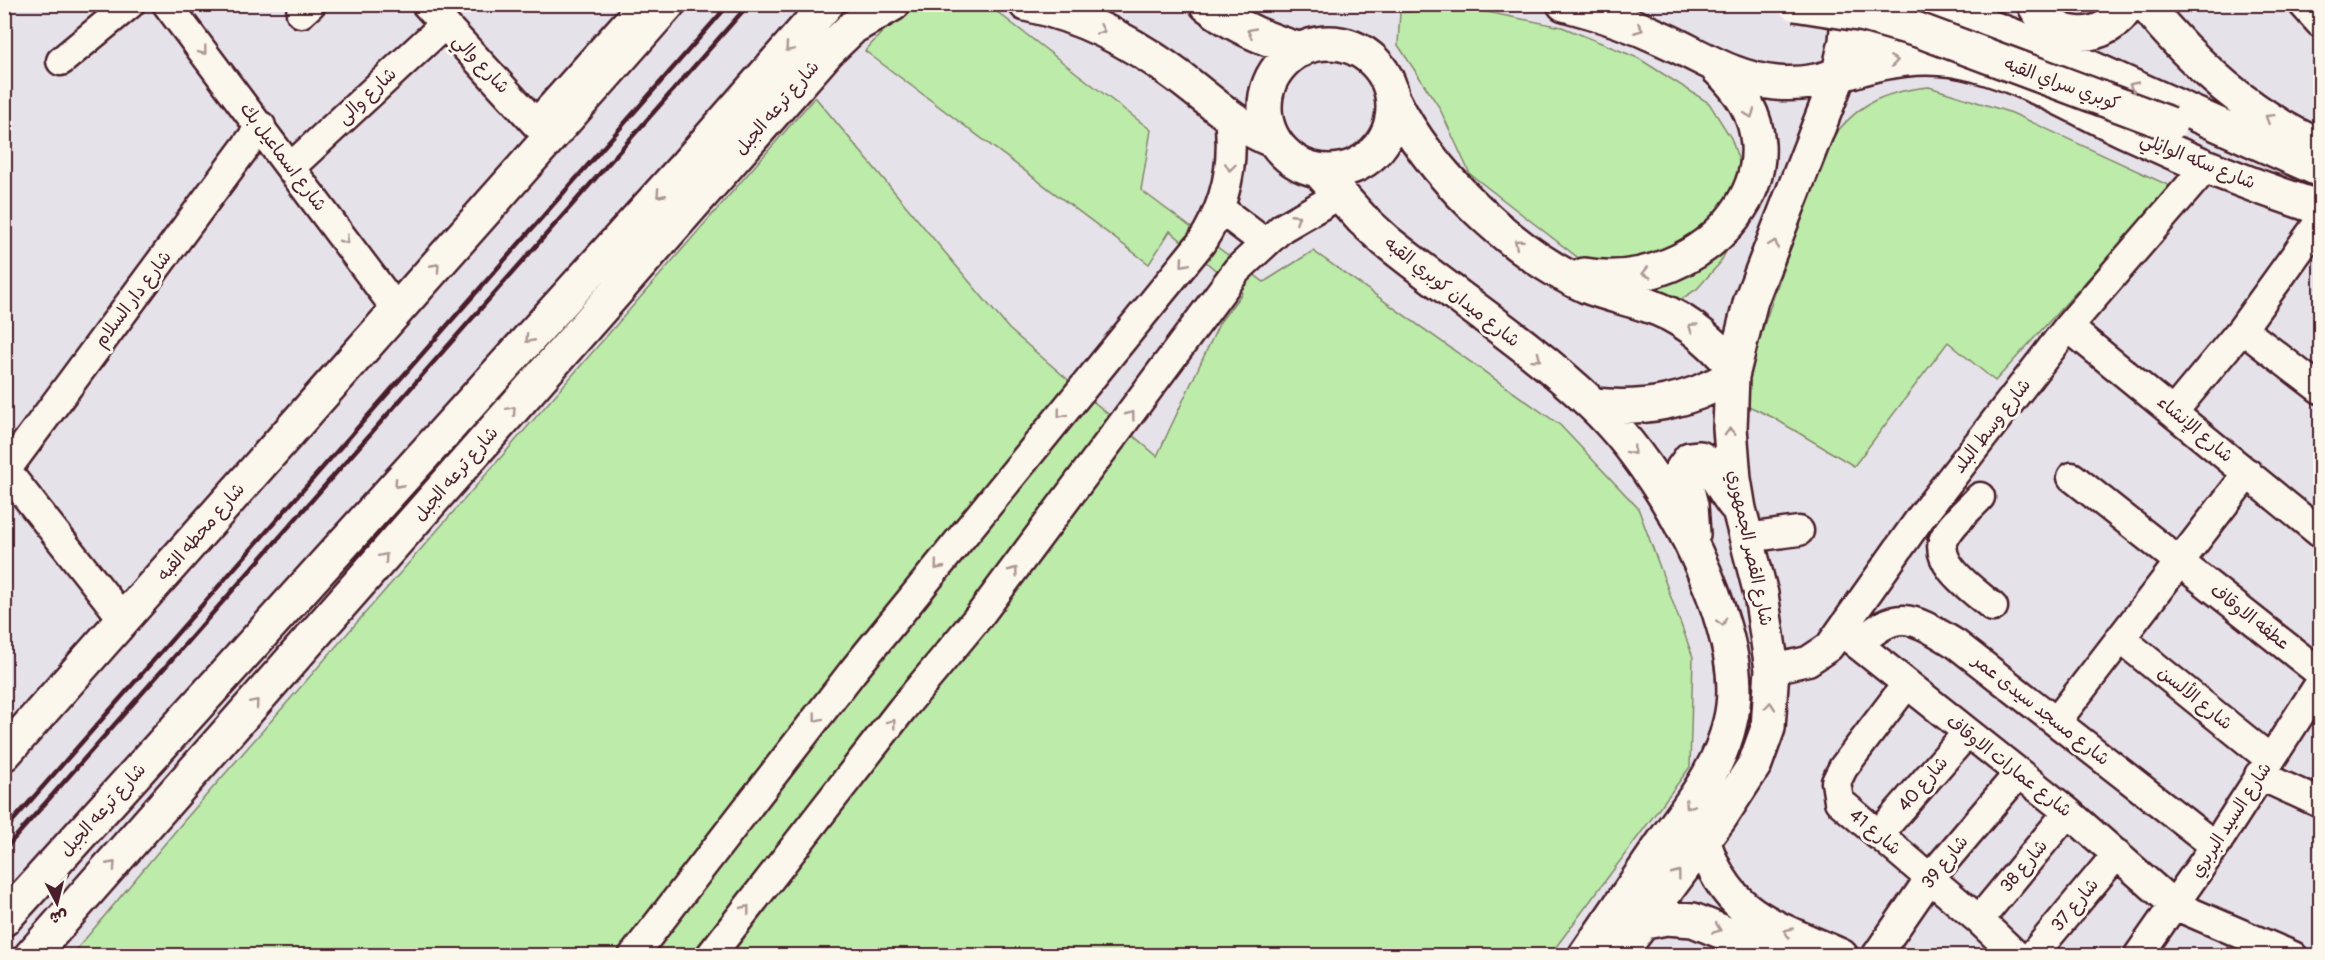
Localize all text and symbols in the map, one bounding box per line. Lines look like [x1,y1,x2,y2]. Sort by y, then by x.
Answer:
one-way arrow [1633,22,1644,34]
one-way arrow [1095,23,1106,35]
one-way arrow [1246,28,1257,40]
street label: شارع والي [445,29,514,101]
one-way arrow [785,42,796,52]
one-way arrow [195,44,206,55]
street label: كوبري سراي القبه [2000,52,2123,117]
one-way arrow [1889,55,1899,67]
street label: شارع ترعه الجبل [730,56,824,160]
street label: شارع والى [332,63,402,129]
one-way arrow [2128,81,2139,93]
street label: شارع اسماعيل بك [235,98,331,216]
one-way arrow [1743,109,1756,119]
one-way arrow [2265,114,2276,125]
street label: شارع سكه الوايلي [2136,127,2259,198]
one-way arrow [1224,163,1236,172]
one-way arrow [656,187,667,198]
one-way arrow [1290,214,1301,225]
street label: شارع ميدان كوبري القبه [1379,232,1525,353]
one-way arrow [338,233,349,244]
one-way arrow [1766,239,1779,249]
one-way arrow [1514,240,1525,251]
street label: شارع دار السلام [89,246,178,353]
one-way arrow [1181,256,1192,267]
one-way arrow [429,263,440,273]
one-way arrow [1641,266,1651,279]
one-way arrow [1688,323,1699,334]
one-way arrow [525,332,536,343]
one-way arrow [1530,350,1541,361]
street label: شارع وسط البلد [1948,374,2036,478]
street label: شارع الإنشاء [2152,390,2238,468]
one-way arrow [505,406,516,417]
one-way arrow [1057,407,1068,418]
one-way arrow [1124,411,1135,422]
street label: شارع ترعه الجبل [409,422,503,526]
one-way arrow [1724,427,1736,436]
one-way arrow [1624,444,1635,455]
street label: شارع القصر الجمهوري [1721,468,1778,628]
one-way arrow [394,477,405,487]
street label: شارع محطه القبه [152,478,250,586]
one-way arrow [376,552,387,563]
one-way arrow [935,559,946,570]
one-way arrow [1006,566,1017,577]
street label: عطفه الاوقاف [2206,579,2294,655]
one-way arrow [1715,616,1727,627]
street label: شارع مسجد سيدى عمر [1966,648,2114,771]
street label: شارع الألسن [2153,660,2238,735]
one-way arrow [248,699,259,710]
one-way arrow [1763,702,1776,711]
street label: شارع عمارات الاوقاف [1942,710,2076,822]
one-way arrow [813,712,824,723]
one-way arrow [884,718,895,729]
street label: شارع 40 [1893,752,1953,816]
street label: شارع ترعه الجبل [55,758,151,862]
street label: شارع السيد البربري [2185,758,2278,883]
one-way arrow [1685,799,1697,809]
street label: شارع 41 [1844,804,1906,860]
street label: شارع 39 [1916,831,1974,893]
street label: شارع 38 [1995,835,2053,897]
one-way arrow [105,861,116,872]
one-way arrow [1669,870,1680,881]
north arrow [27,873,87,933]
street label: شارع 37 [2046,874,2104,936]
one-way arrow [738,905,749,916]
text: ش [49,906,69,928]
one-way arrow [1711,922,1722,935]
one-way arrow [1783,927,1794,939]

